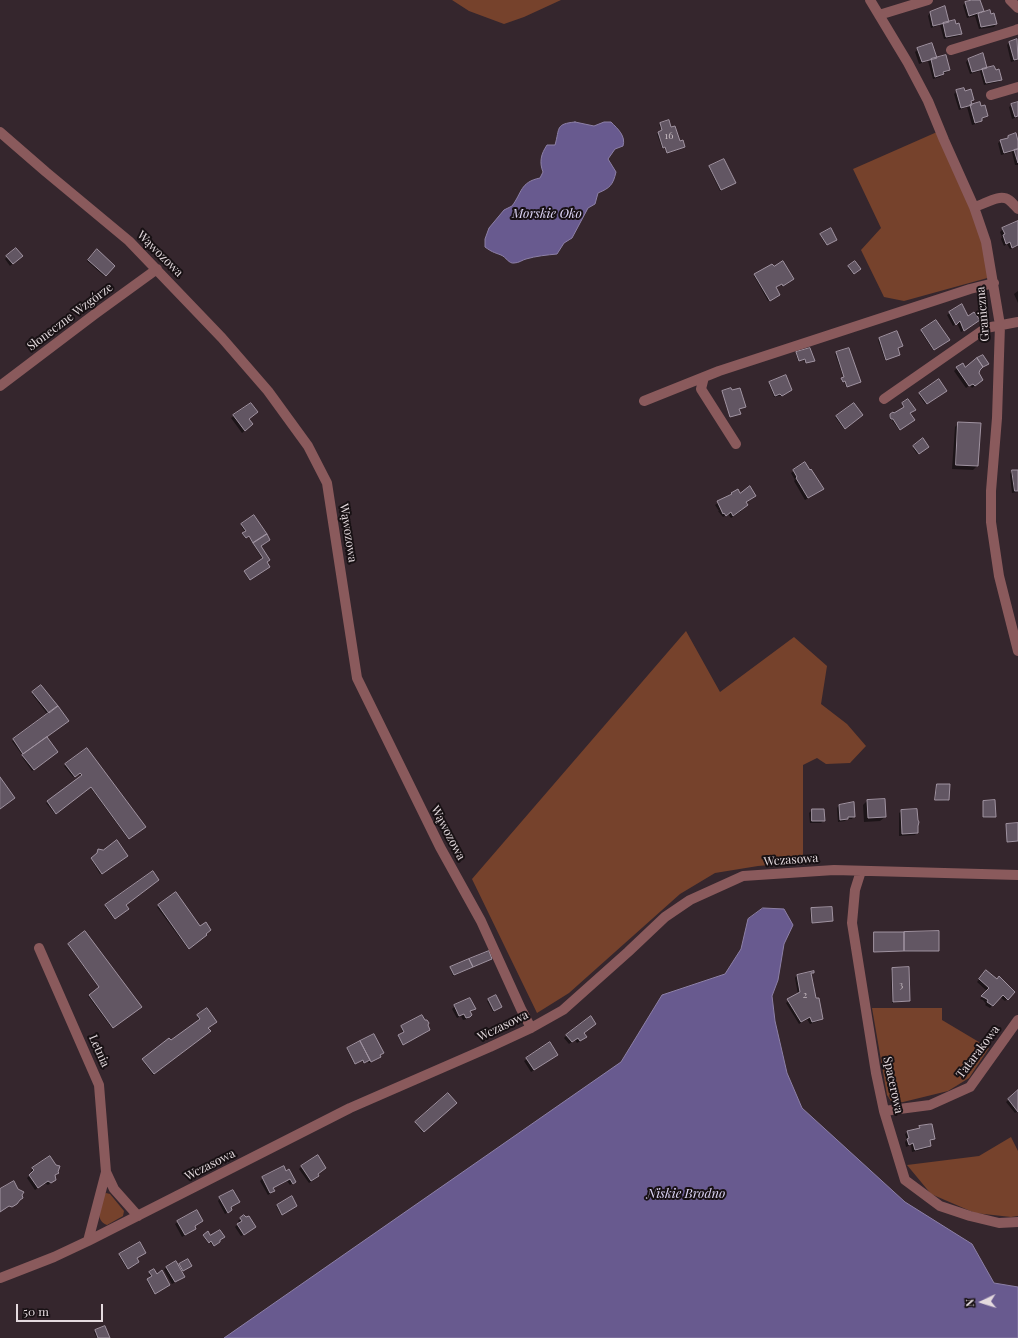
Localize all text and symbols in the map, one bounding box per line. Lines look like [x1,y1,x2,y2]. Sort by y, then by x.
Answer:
house number: 16 [665,130,673,142]
water label: Morskie Oko [512,206,582,222]
street label: Wąwozowa [134,228,186,280]
street label: Słoneczne Wzgórze [24,280,116,354]
street label: Graniczna [973,286,993,342]
street label: Wąwozowa [336,503,360,563]
street label: Wąwozowa [428,803,468,863]
street label: Wczasowa [763,851,819,869]
house number: 3 [899,979,903,991]
house number: 2 [803,989,807,1001]
street label: Wczasowa [475,1008,531,1044]
street label: Tatarakowa [953,1023,1003,1081]
street label: Letnia [86,1033,112,1069]
street label: Spacerowa [880,1055,906,1115]
street label: Wczasowa [182,1146,238,1184]
water label: Niskie Brodno [647,1186,725,1202]
north arrow [962,1282,1002,1322]
scale bar [18,1296,105,1322]
text: N [962,1298,977,1307]
text: 50 m [23,1303,49,1319]

